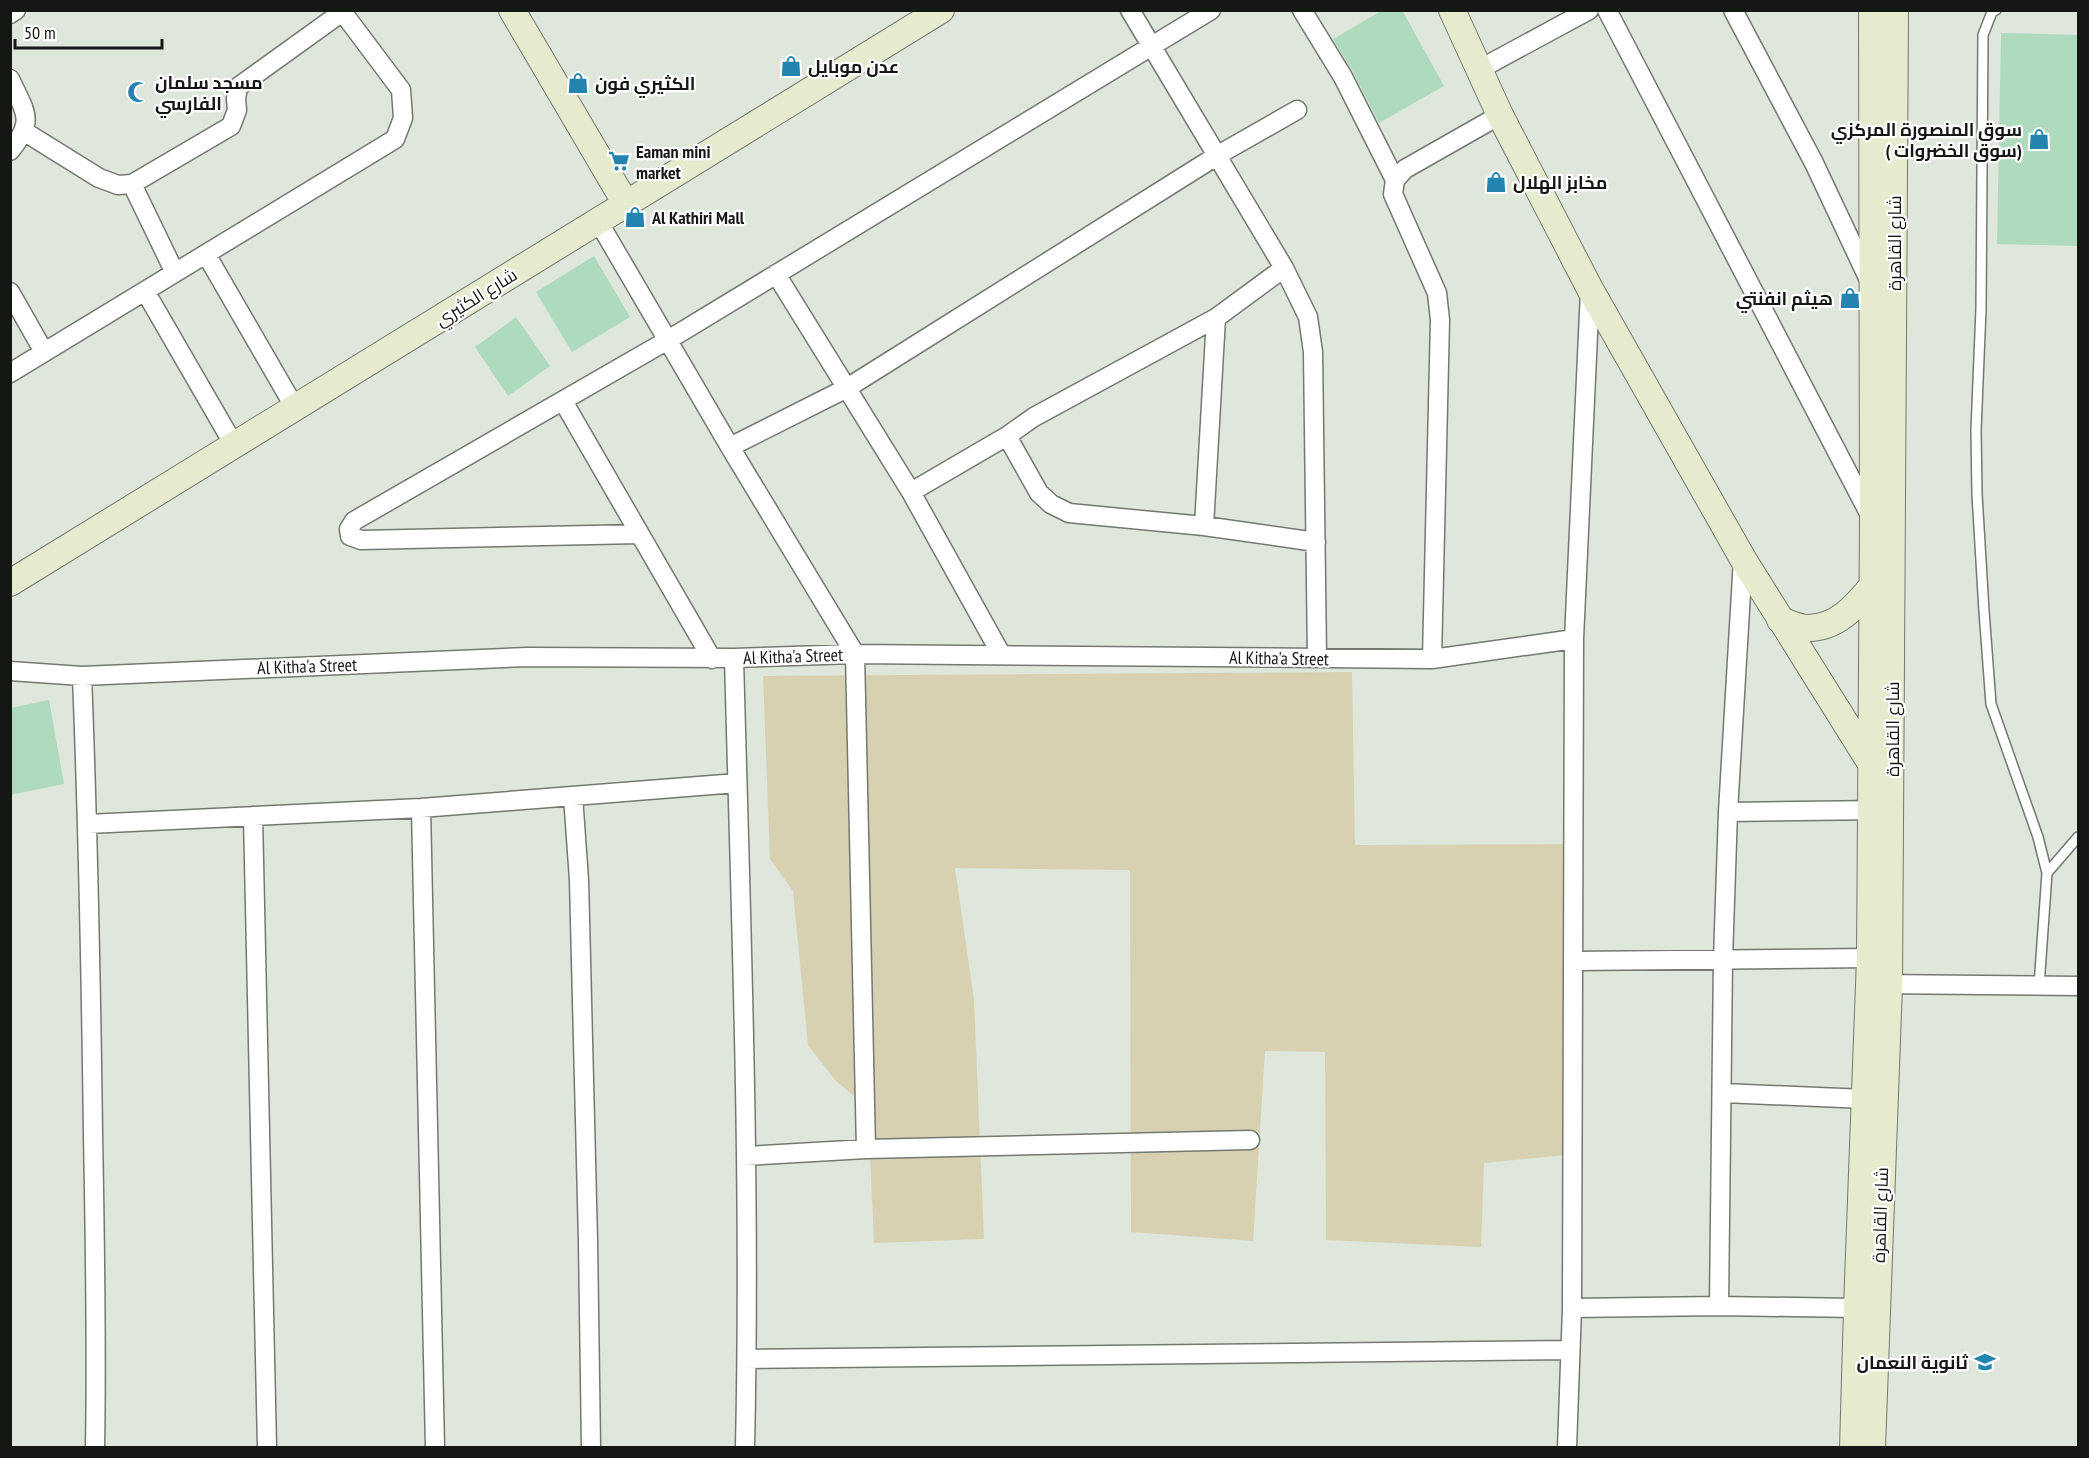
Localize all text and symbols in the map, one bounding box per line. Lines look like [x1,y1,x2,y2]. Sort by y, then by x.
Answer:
scale bar [15,12,162,50]
text: 50 m [24,21,56,44]
shop icon: عدن موبايل [779,54,803,78]
place label: عدن موبايل [808,55,899,78]
place label: مسجد سلمان الفارسي [155,71,263,118]
shop icon: الكثيري فون [566,71,590,95]
place label: الكثيري فون [595,72,695,98]
mosque icon: مسجد سلمان الفارسي [126,80,150,104]
place label: سوق المنصورة المركزي ( سوق الخضروات) [1831,118,2022,162]
shop icon: سوق المنصورة المركزي ( سوق الخضروات) [2027,127,2051,151]
place label: Eaman mini market [636,140,710,184]
supermarket icon: Eaman mini market [607,149,631,173]
shop icon: مخابز الهلال [1484,170,1508,194]
place label: مخابز الهلال [1513,171,1607,194]
street label: شارع القاهرة [1883,195,1907,291]
shop icon: Al Kathiri Mall [623,205,647,229]
place label: Al Kathiri Mall [651,206,745,229]
street label: شارع الكثيري [431,263,523,334]
shop icon: هيثم انفنتي [1838,286,1862,310]
place label: هيثم انفنتي [1736,287,1833,314]
street label: Al Kitha'a Street [743,643,843,669]
street label: Al Kitha'a Street [1229,646,1329,670]
street label: Al Kitha'a Street [257,653,357,679]
street label: شارع القاهرة [1881,681,1905,777]
street label: شارع القاهرة [1867,1167,1894,1263]
school or university icon: ثانوية النعمان [1973,1350,1997,1374]
place label: ثانوية النعمان [1856,1351,1968,1374]

